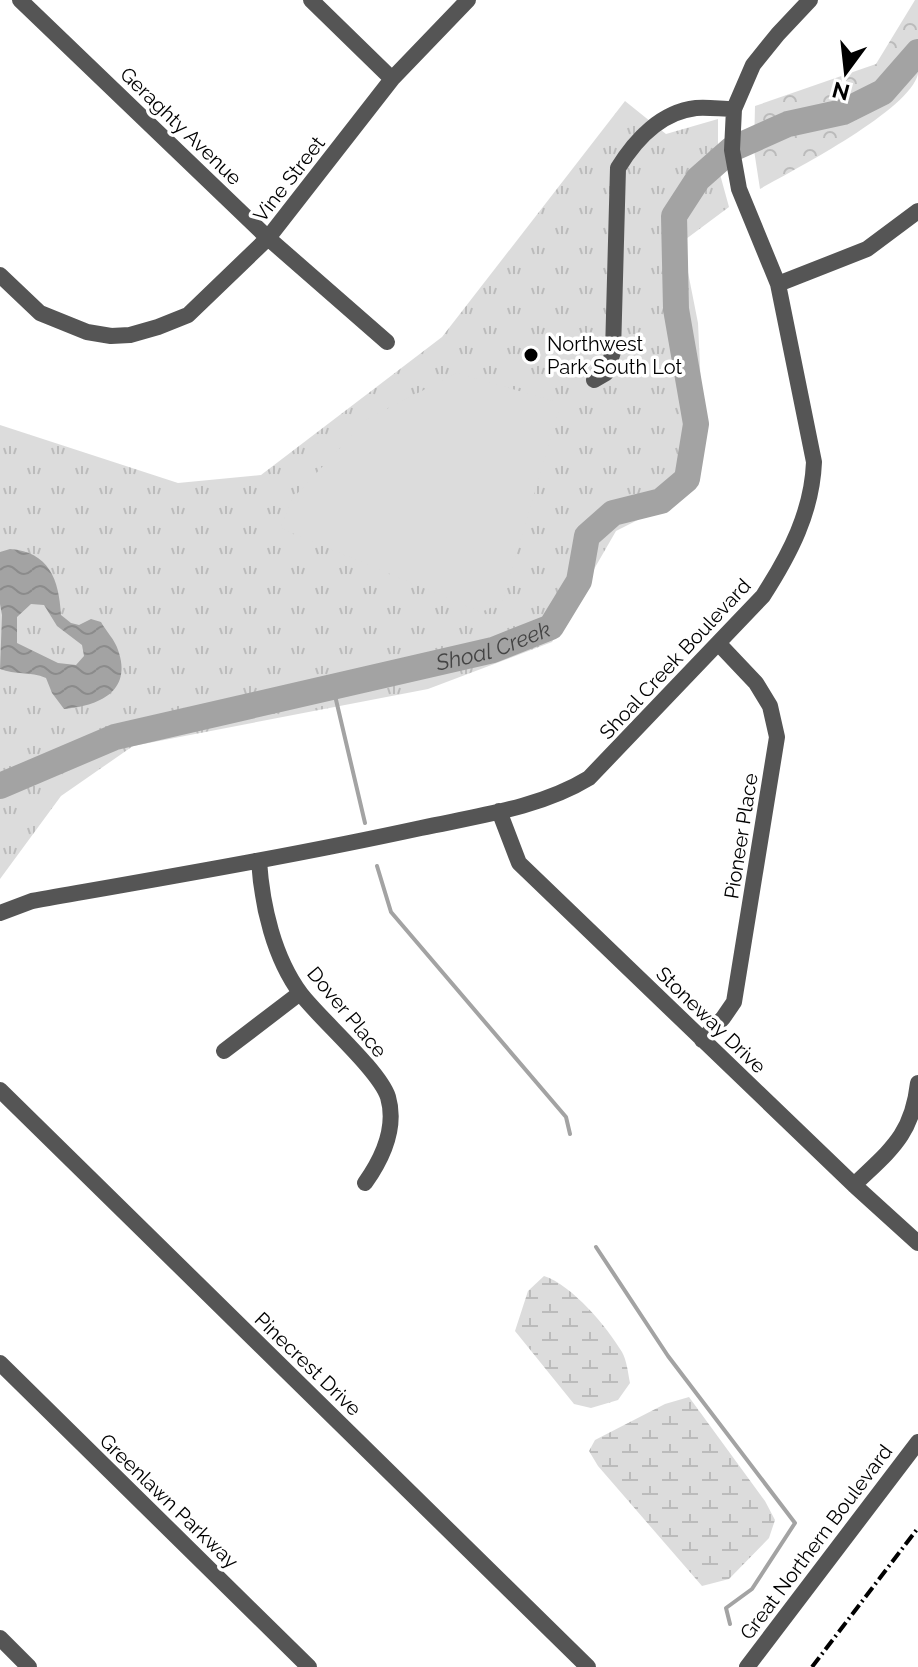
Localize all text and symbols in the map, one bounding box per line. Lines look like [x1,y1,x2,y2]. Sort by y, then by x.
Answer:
north arrow [806,32,886,112]
street label: Geraghty Avenue [115,62,247,190]
text: N [829,77,852,106]
street label: Vine Street [248,131,330,227]
place label: Northwest Park South Lot [547,332,683,379]
marker: Northwest Park South Lot [522,346,540,364]
street label: Shoal Creek Boulevard [594,574,756,744]
water label: Shoal Creek [432,616,554,676]
street label: Pioneer Place [719,771,763,901]
street label: Dover Place [302,962,392,1062]
street label: Stoneway Drive [651,962,771,1079]
street label: Pinecrest Drive [250,1307,366,1421]
street label: Greenlawn Parkway [95,1429,243,1573]
street label: Great Northern Boulevard [735,1440,897,1644]

